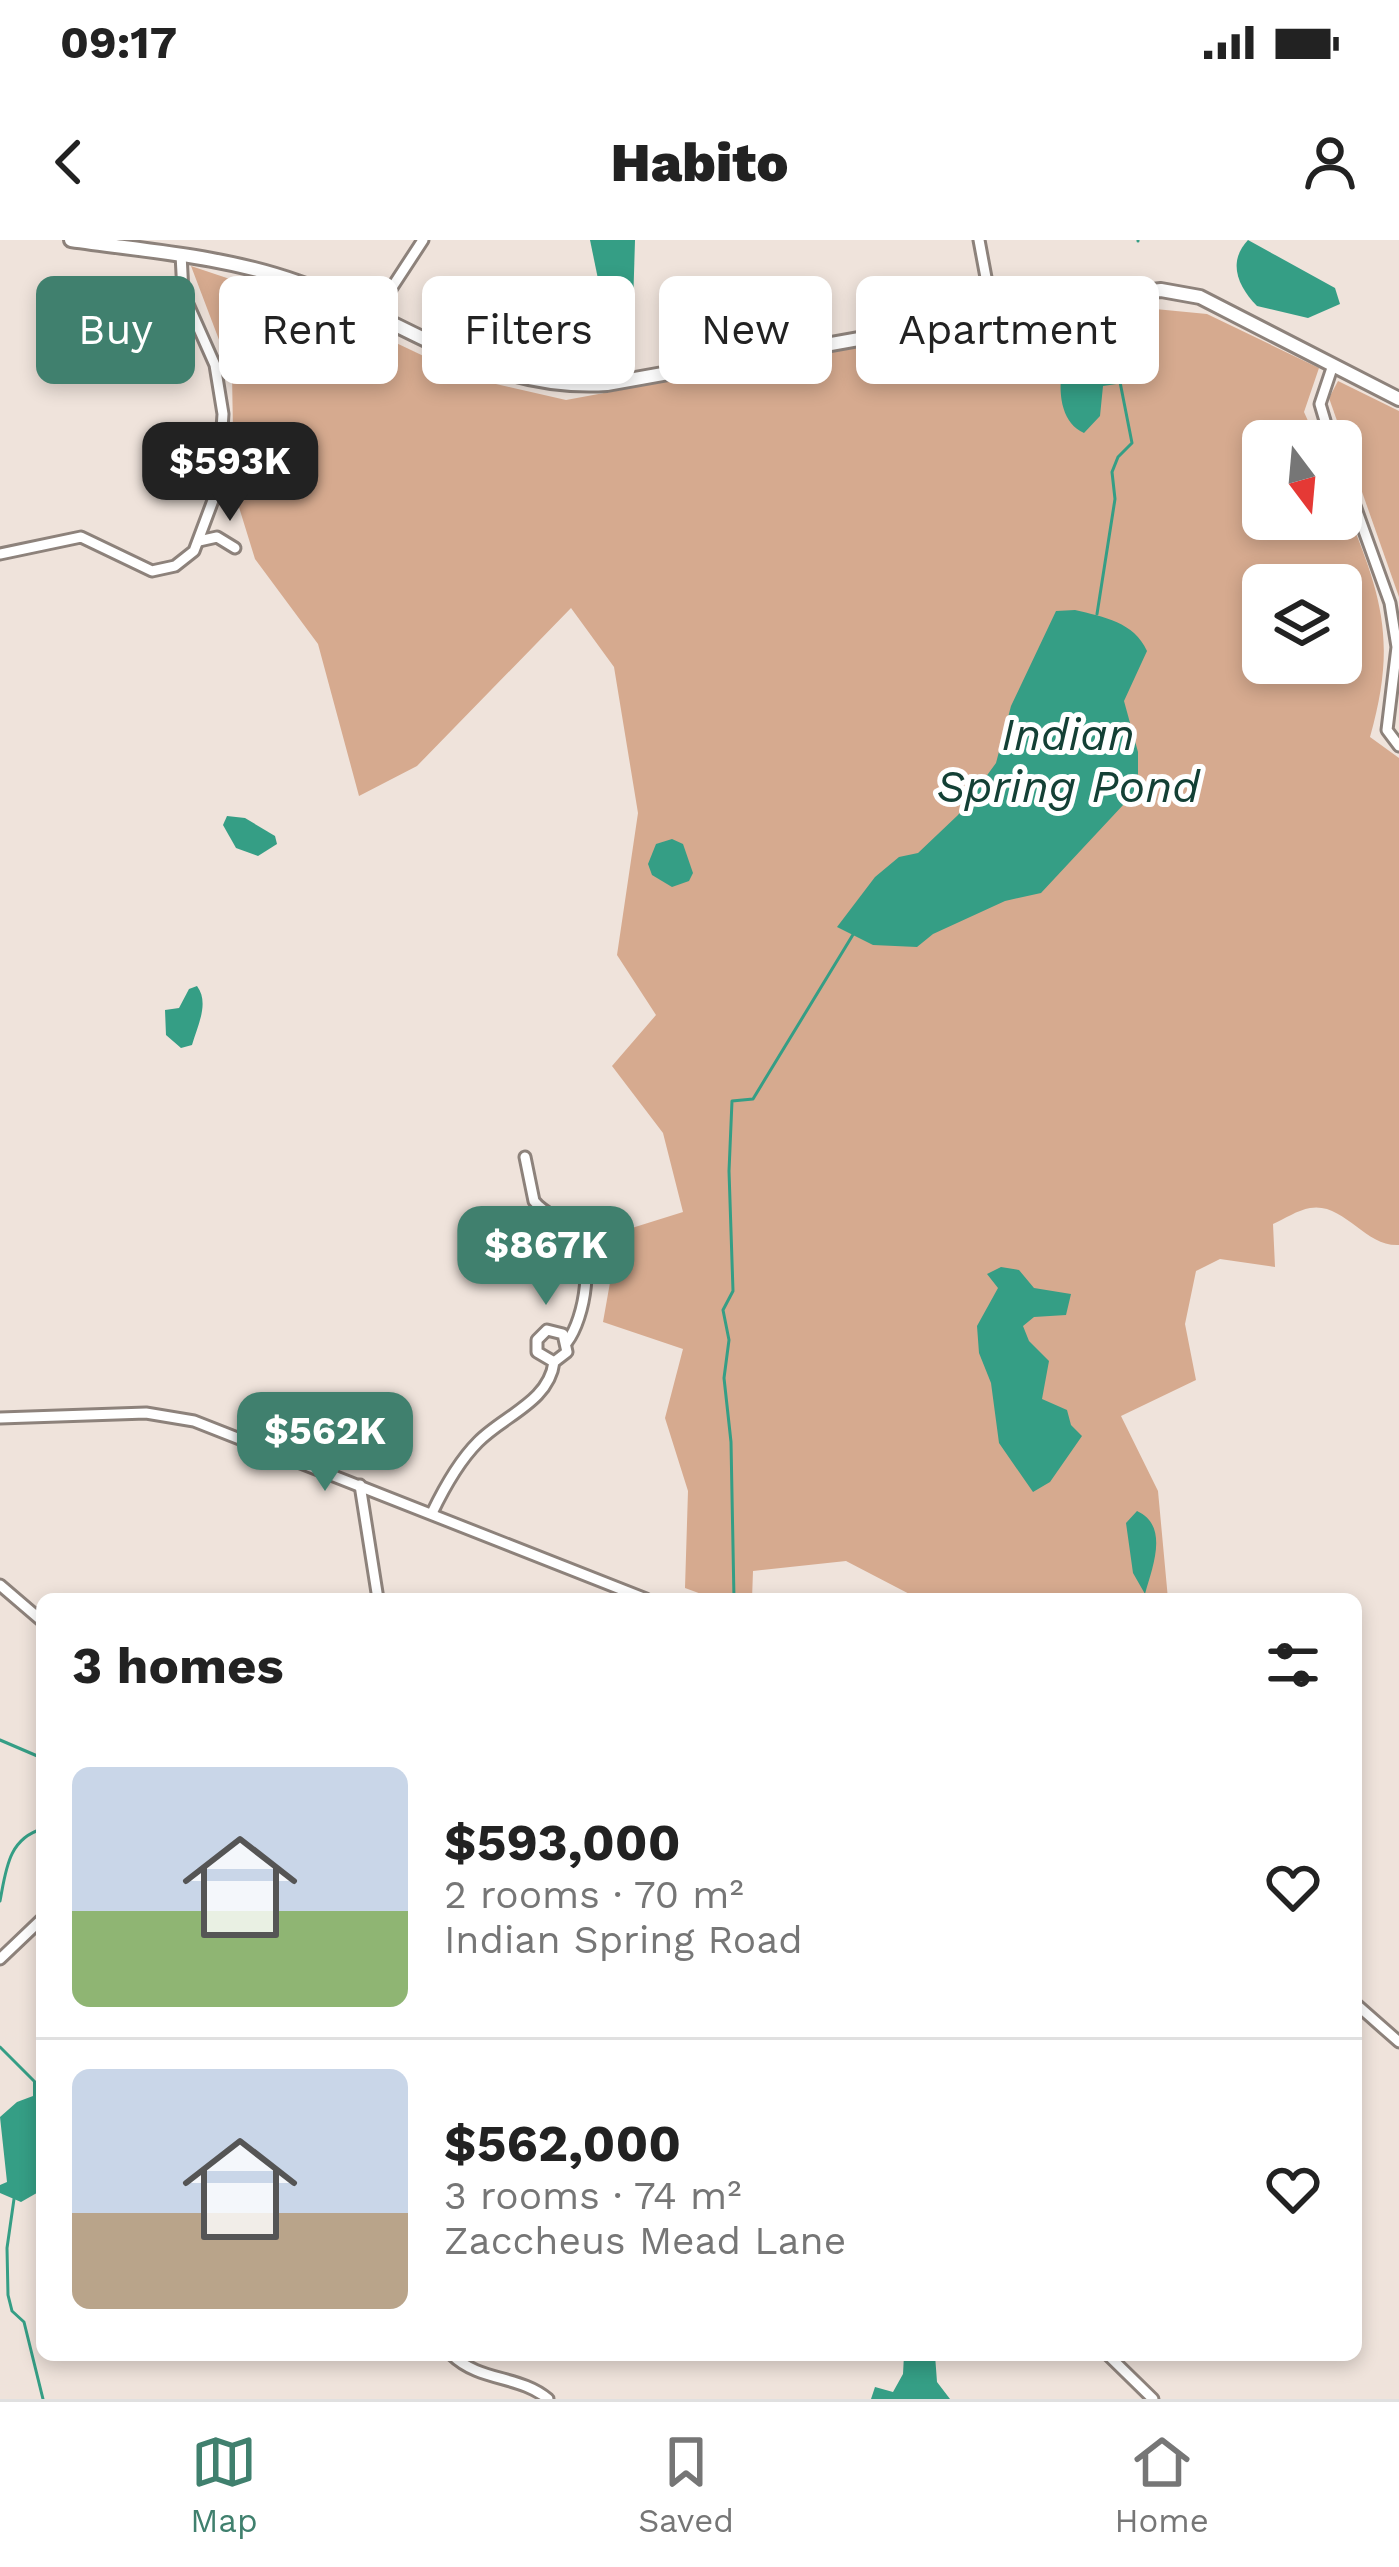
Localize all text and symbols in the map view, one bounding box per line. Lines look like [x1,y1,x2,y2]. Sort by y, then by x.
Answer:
text: 09:17 [60,16,177,69]
icon: back [36,129,102,195]
icon: person [1297,129,1363,195]
text: Habito [611,131,788,194]
chip: Buy [36,276,195,384]
chip: Rent [219,276,398,384]
chip: Filters [422,276,635,384]
chip: New [659,276,832,384]
chip: Apartment [856,276,1159,384]
north arrow [1242,420,1362,540]
map controls [1242,420,1362,684]
pin: $593K [146,422,314,524]
text: $593K [169,438,291,483]
button: layers [1242,564,1362,684]
water label: Indian Spring Pond [936,708,1201,813]
pin: $867K [462,1206,630,1308]
text: $867K [484,1222,608,1267]
pin: $562K [241,1392,409,1494]
text: $562K [264,1408,386,1453]
icon: filters [1260,1632,1326,1698]
text: 3 homes [72,1636,284,1695]
text: $593,000 [444,1813,681,1872]
icon: home [168,1815,312,1959]
icon: heart [1260,1854,1326,1920]
text: 2 rooms · 70 m² [444,1872,744,1917]
text: Indian Spring Road [444,1917,803,1962]
text: $562,000 [444,2114,681,2173]
icon: home [168,2117,312,2261]
icon: heart [1260,2156,1326,2222]
text: 3 rooms · 74 m² [444,2173,742,2218]
text: Zaccheus Mead Lane [444,2218,846,2263]
tab: Map [190,2429,258,2540]
tab: Saved [638,2429,734,2540]
tab: Home [1114,2429,1209,2540]

